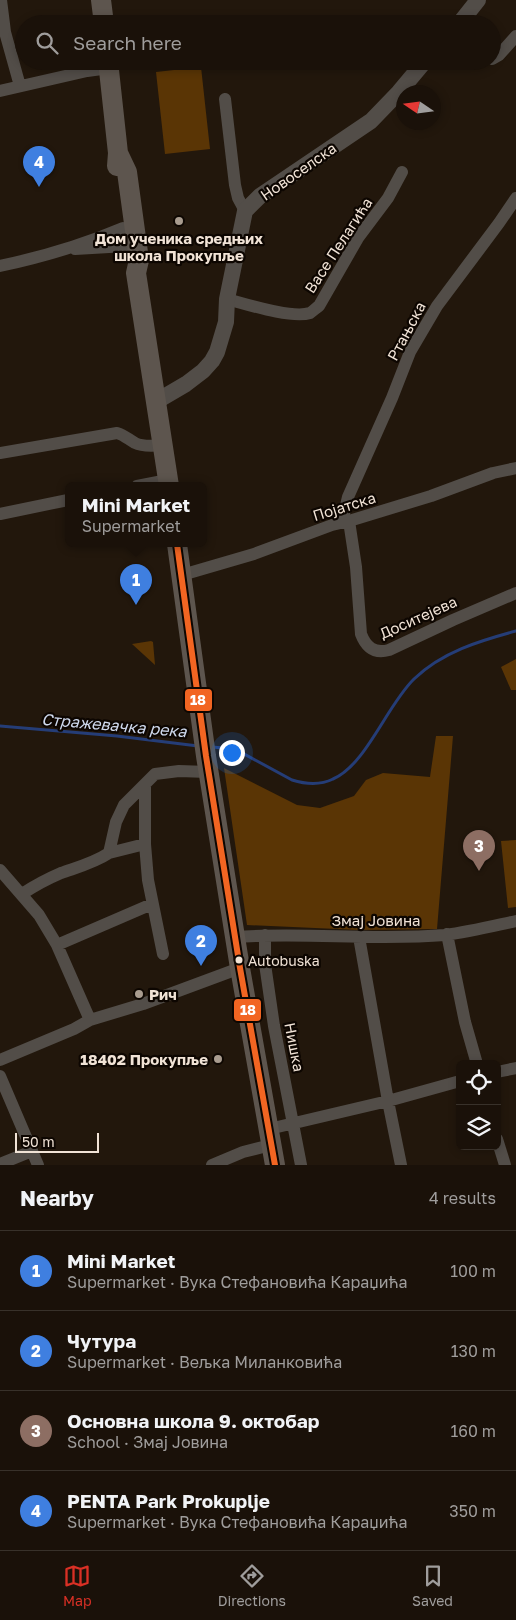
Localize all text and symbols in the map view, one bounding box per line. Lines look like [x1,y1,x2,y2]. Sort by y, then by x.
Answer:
search box [15,15,501,70]
icon: search [33,29,61,57]
text: Search here [73,31,182,54]
north arrow [396,85,441,130]
street label: Новоселска [257,138,339,204]
pin: 4 [23,146,55,187]
street label: Васе Пелагића [300,194,376,296]
marker: Дом ученика средњих школа Прокупље [173,215,185,227]
place label: Дом ученика средњих школа Прокупље [95,229,263,264]
street label: Ртањска [383,298,429,364]
popup [65,482,207,547]
street label: Појатска [310,488,378,524]
text: Mini Market [82,493,190,516]
text: Supermarket [82,516,181,536]
pin: 1 [120,564,152,605]
street label: Доситејева [377,592,459,642]
line badge: 18 [184,688,213,712]
text: 18 [190,691,206,708]
water label: Стражевачка река [41,709,188,741]
your location [219,740,245,766]
pin: 3 [463,830,495,871]
street label: Змај Јовина [331,911,421,929]
pin: 2 [185,925,217,966]
place label: Autobuska [248,952,320,969]
marker: Autobuska [234,955,244,965]
place label: Рич [149,985,177,1003]
marker: Рич [133,988,145,1000]
line badge: 18 [233,998,262,1022]
text: 18 [240,1001,256,1018]
street label: Нишка [281,1021,309,1073]
place label: 18402 Прокупље [80,1050,208,1068]
marker: 18402 Прокупље [212,1053,224,1065]
map controls [456,1060,501,1150]
button: locate [456,1060,501,1105]
button: layers [456,1105,501,1150]
scale bar [15,1130,99,1153]
text: 50 m [22,1133,55,1150]
text: Nearby [20,1185,94,1211]
text: 4 results [429,1188,496,1208]
text: Mini Market [67,1249,175,1272]
text: 1 [32,1261,40,1281]
text: 100 m [450,1261,496,1281]
text: Supermarket · Вука Стефановића Караџића [67,1272,407,1292]
text: Чутура [67,1329,136,1352]
text: 2 [31,1341,41,1361]
text: 130 m [451,1341,496,1361]
text: Supermarket · Вељка Миланковића [67,1352,342,1372]
text: Основна школа 9. октобар [67,1409,319,1432]
text: 3 [31,1421,41,1441]
text: 160 m [450,1421,496,1441]
text: School · Змај Јовина [67,1432,228,1452]
text: PENTA Park Prokuplje [67,1489,270,1512]
text: 4 [31,1501,41,1521]
text: 350 m [449,1501,496,1521]
text: Supermarket · Вука Стефановића Караџића [67,1512,407,1532]
tab: Map [63,1562,92,1609]
tab: Directions [218,1562,286,1609]
tab: Saved [412,1562,453,1609]

